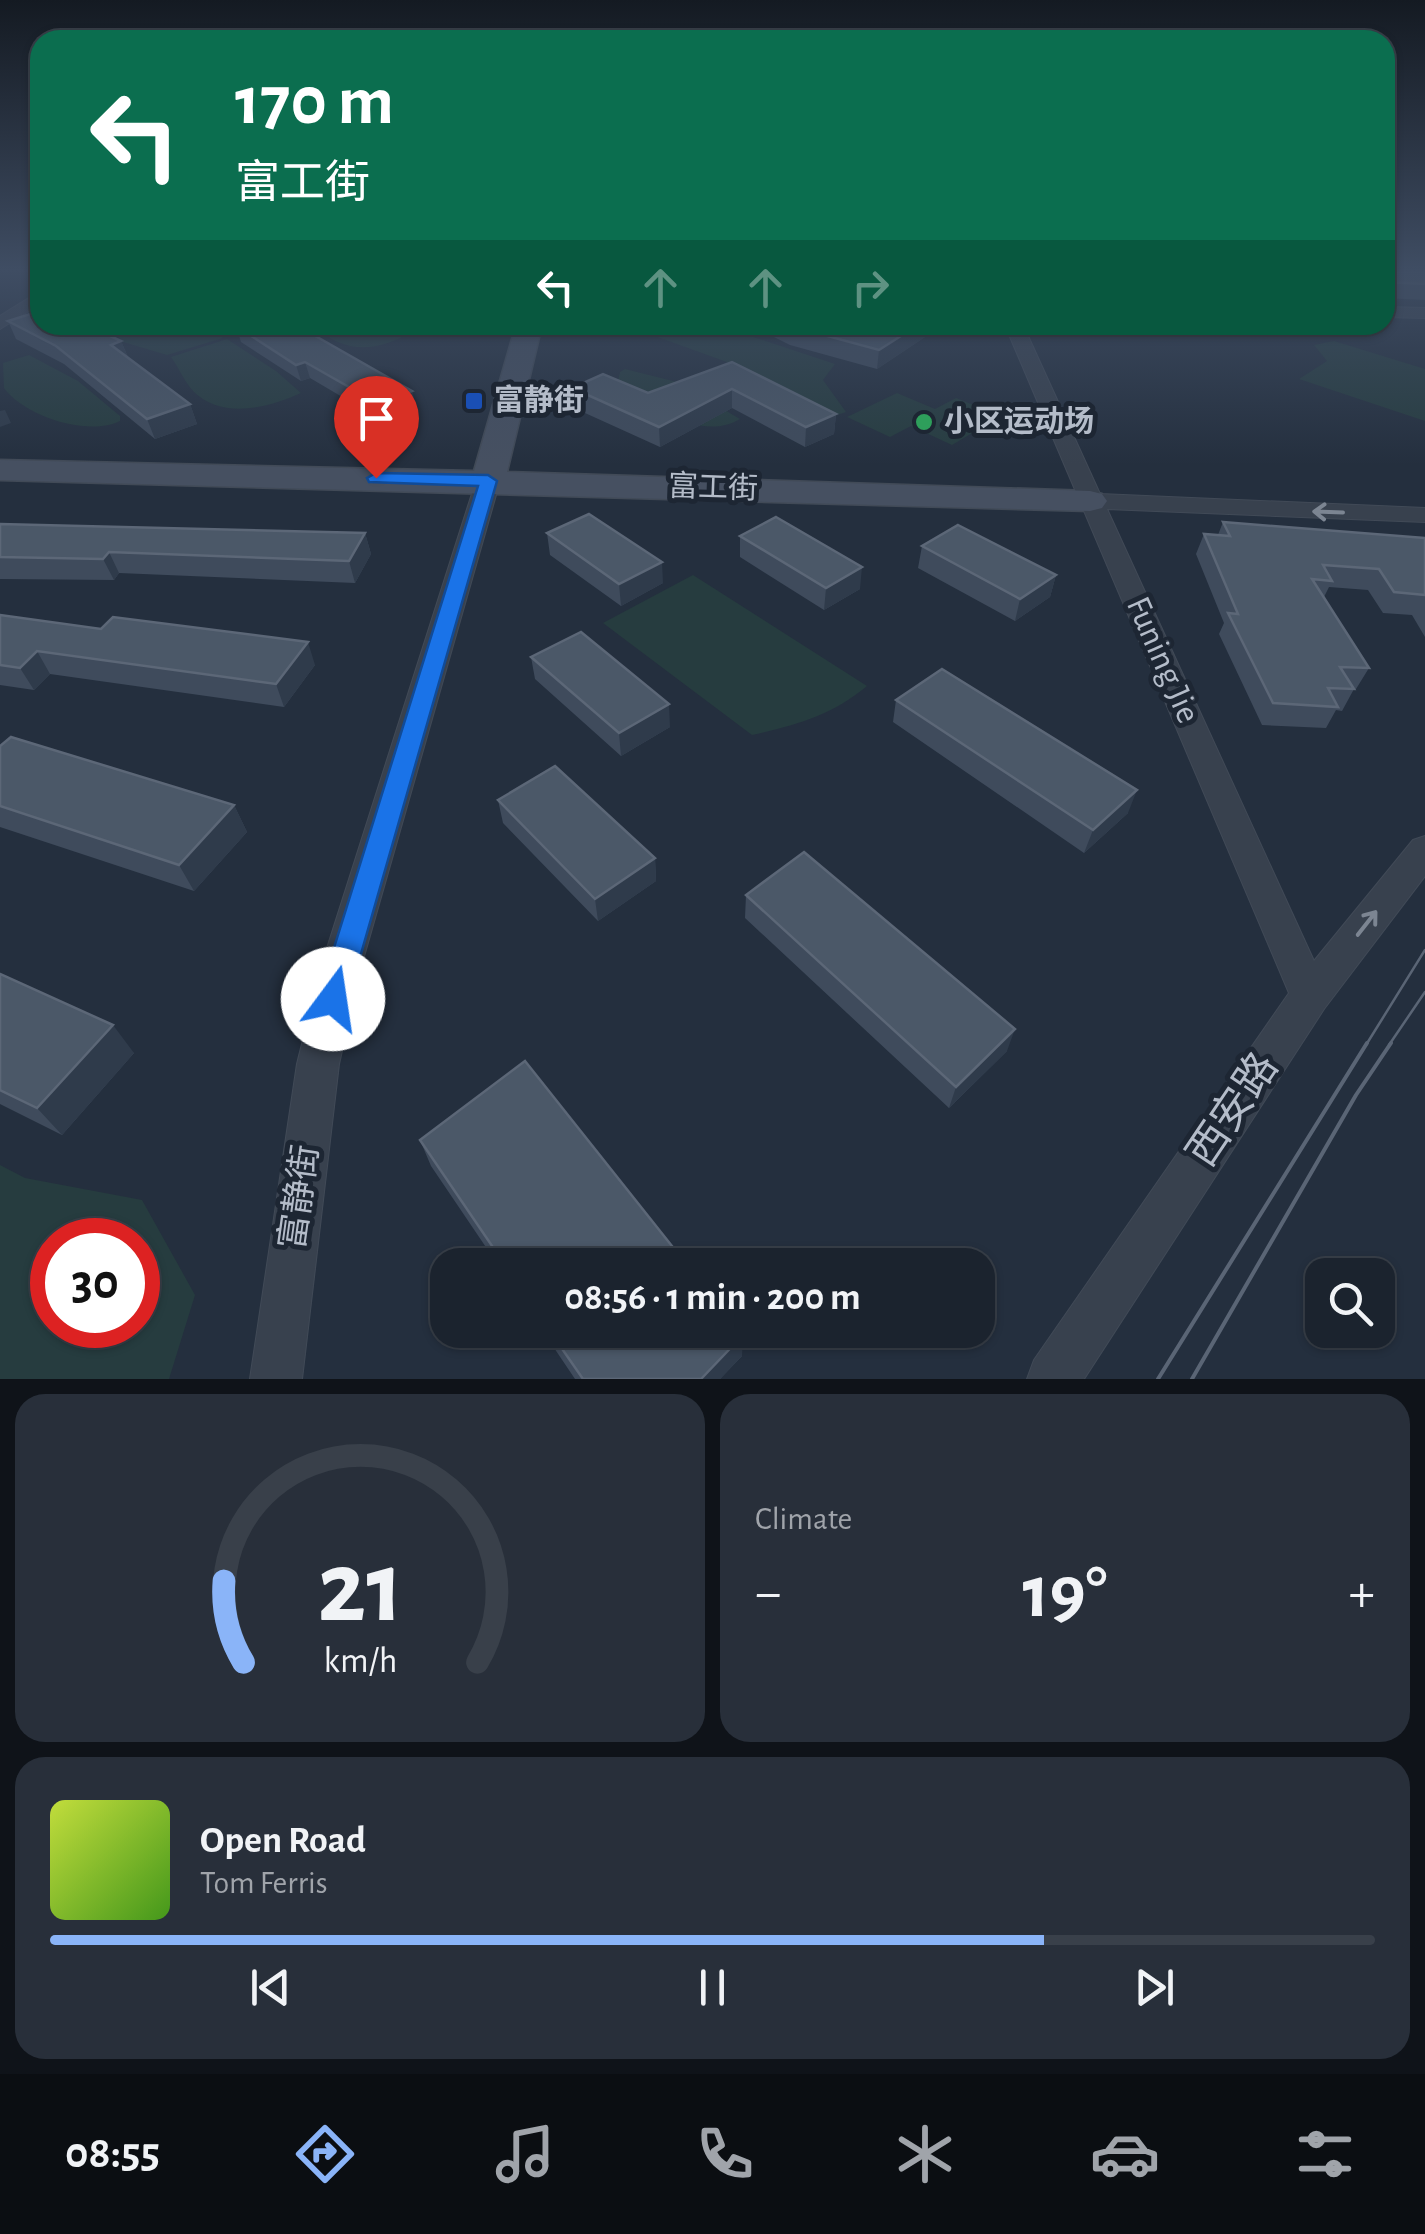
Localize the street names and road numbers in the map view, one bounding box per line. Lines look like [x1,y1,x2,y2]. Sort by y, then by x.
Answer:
street label: 富工街 [668,469,759,505]
street label: Funing Jie [1120,592,1206,728]
street label: 西安路 [1179,1045,1286,1174]
street label: 富静街 [273,1142,325,1251]

